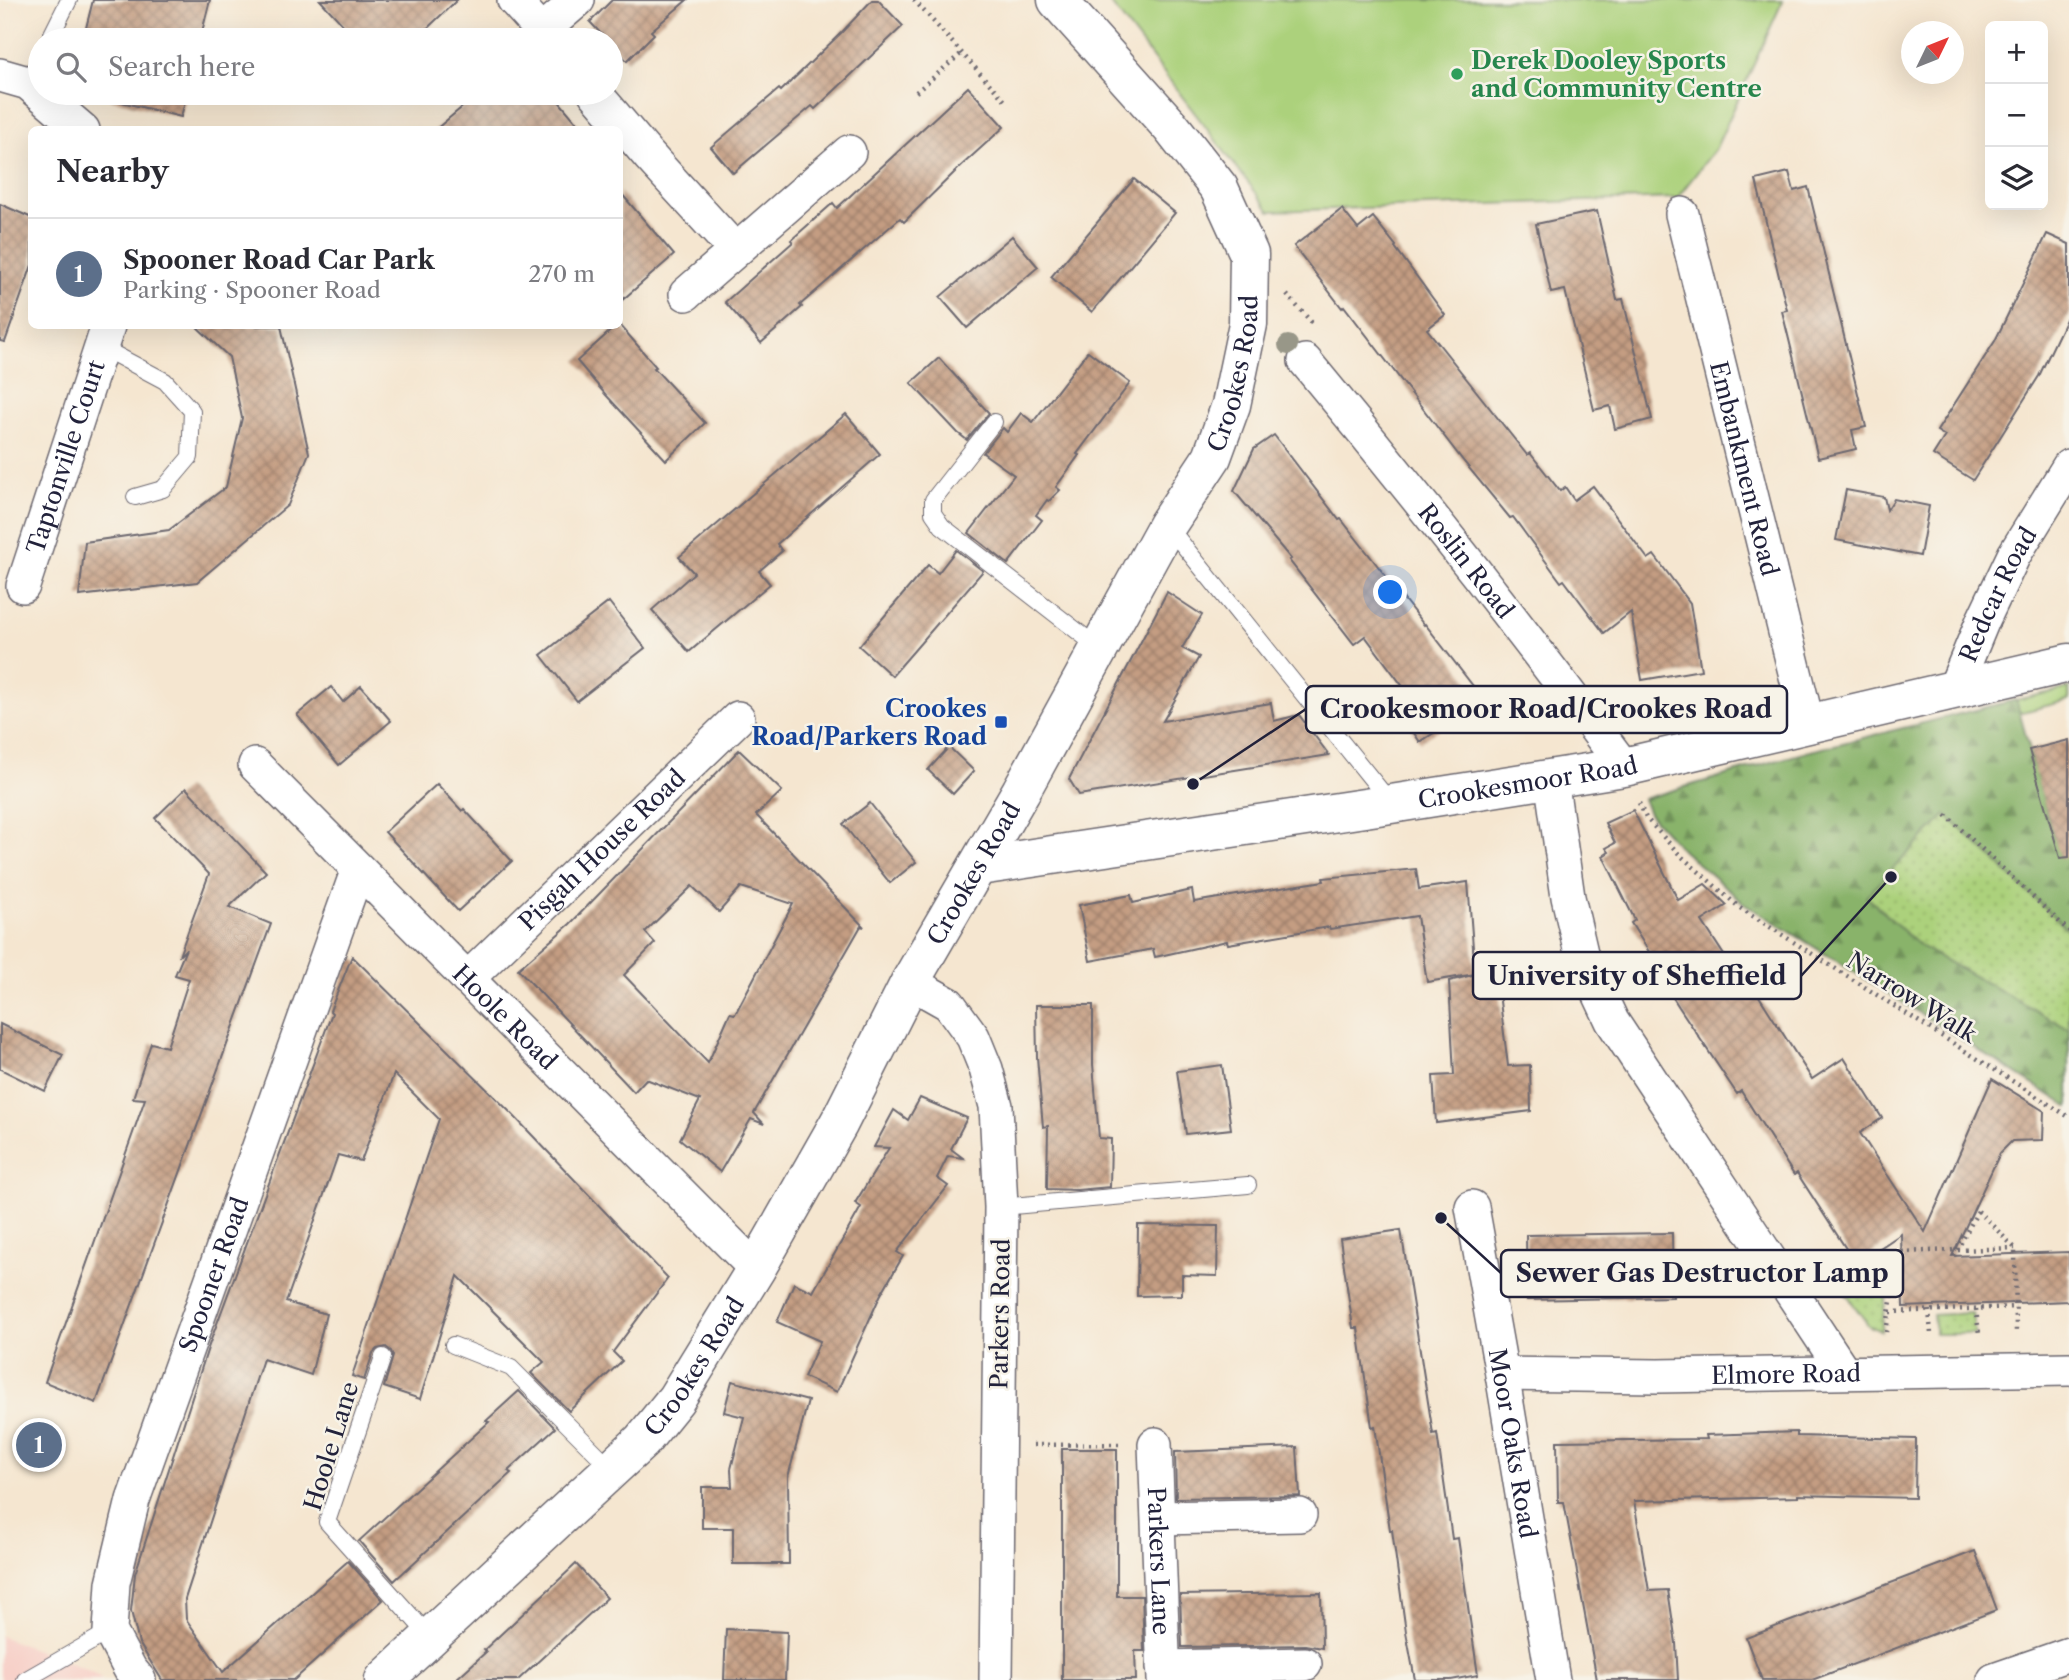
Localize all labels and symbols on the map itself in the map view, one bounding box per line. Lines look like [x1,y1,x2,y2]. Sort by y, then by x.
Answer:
north arrow [1901,21,1964,84]
place label: Derek Dooley Sports and Community Centre [1471,46,1762,103]
marker: Derek Dooley Sports and Community Centre [1449,66,1465,82]
street label: Crookes Road [1201,294,1263,456]
street label: Taptonville Court [20,356,111,557]
street label: Embankment Road [1704,358,1785,579]
street label: Roslin Road [1413,498,1521,624]
street label: Redcar Road [1953,521,2042,666]
your location [1373,575,1407,609]
callout: Crookesmoor Road/Crookes Road [1306,686,1787,733]
text: Crookesmoor Road/Crookes Road [1320,693,1772,725]
place label: Crookes Road/Parkers Road [751,694,987,751]
marker: Crookes Road/Parkers Road [993,714,1009,730]
street label: Crookesmoor Road [1416,750,1641,814]
street label: Pisgah House Road [513,762,691,936]
street label: Crookes Road [920,796,1026,950]
street label: Narrow Walk [1841,945,1983,1049]
callout: University of Sheffield [1473,952,1801,999]
street label: Hoole Road [447,958,564,1075]
text: University of Sheffield [1487,960,1787,992]
street label: Spooner Road [172,1193,254,1356]
street label: Parkers Road [984,1238,1016,1390]
callout: Sewer Gas Destructor Lamp [1501,1250,1903,1297]
text: Sewer Gas Destructor Lamp [1515,1257,1889,1289]
street label: Crookes Road [638,1291,750,1441]
street label: Moor Oaks Road [1483,1346,1544,1541]
street label: Elmore Road [1711,1358,1861,1390]
street label: Hoole Lane [298,1378,364,1514]
pin: 1 [16,1419,62,1471]
street label: Parkers Lane [1142,1486,1177,1636]

